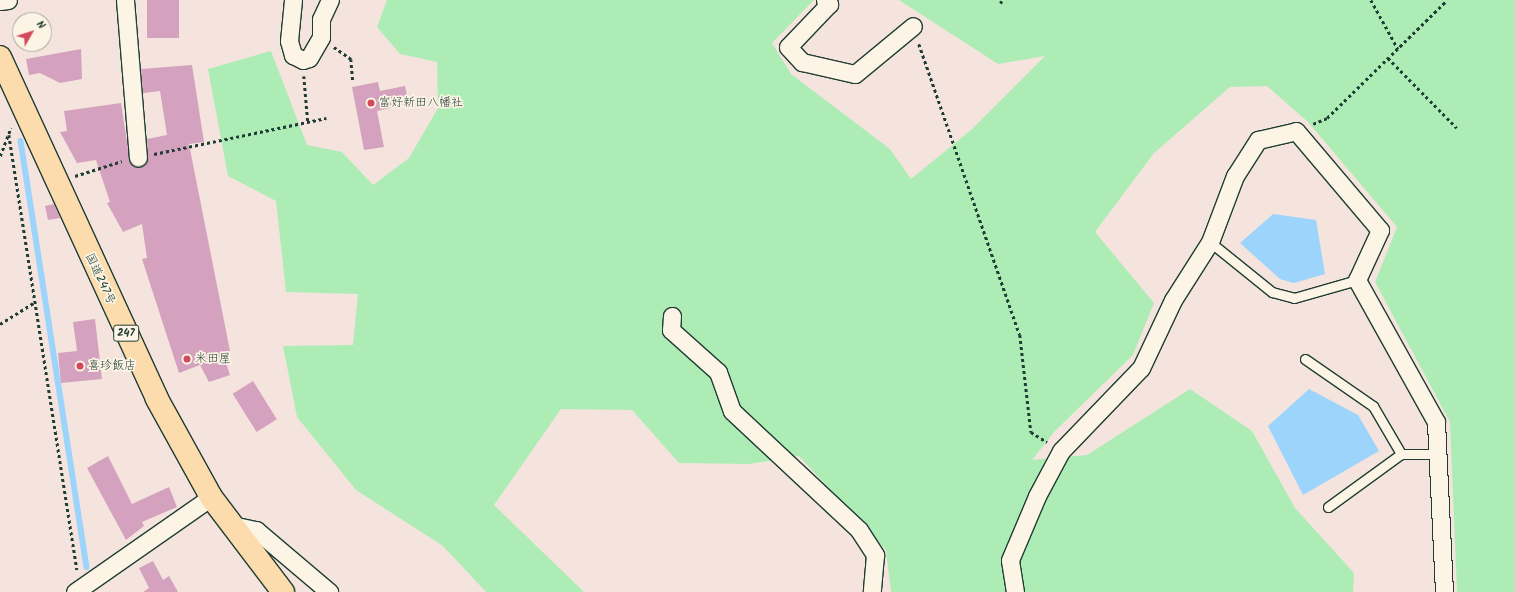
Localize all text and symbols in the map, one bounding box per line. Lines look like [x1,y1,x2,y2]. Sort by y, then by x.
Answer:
north arrow [12,12,52,52]
text: N [31,17,50,33]
place label: 富好新田八幡社 [379,96,463,110]
marker: 富好新田八幡社 [366,98,376,108]
street label: 国道247号 [82,251,118,307]
road number: 247 [113,324,139,342]
place label: 米田屋 [195,352,231,366]
marker: 米田屋 [182,354,192,364]
place label: 喜珍飯店 [88,359,136,373]
marker: 喜珍飯店 [75,361,85,371]

